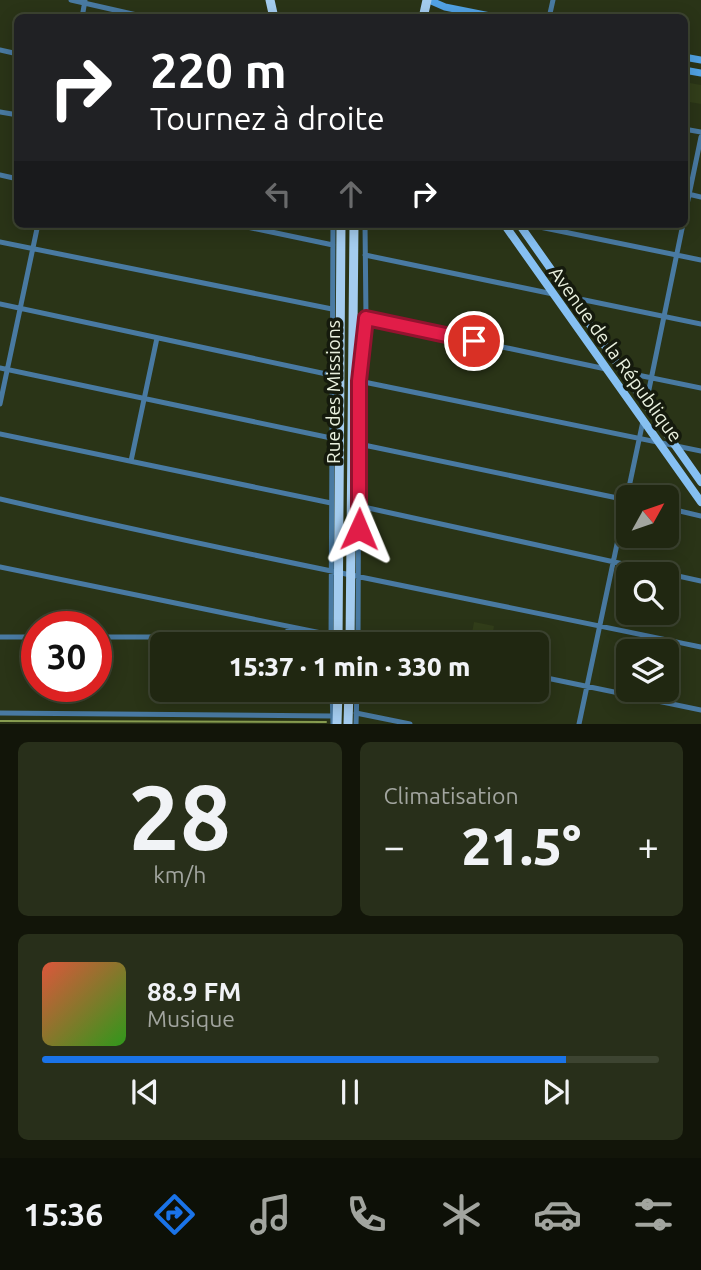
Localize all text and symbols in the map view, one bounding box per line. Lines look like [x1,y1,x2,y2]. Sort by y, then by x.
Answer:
icon: right [35,42,126,133]
text: 220 m [150,42,287,97]
text: Tournez à droite [150,100,385,136]
icon: left [259,175,297,213]
icon: ahead [332,175,370,213]
icon: right [405,175,443,213]
street label: Avenue de la République [545,262,687,446]
pin [444,311,504,371]
street label: Rue des Missions [322,320,344,464]
icon: arrive [455,322,493,360]
north arrow [616,485,679,548]
map controls [616,485,679,702]
position arrow [322,492,396,566]
button: search [616,562,679,625]
speed limit sign: 30 [21,611,112,702]
button: layers [616,639,679,702]
text: 15:37 · 1 min · 330 m [229,652,470,681]
text: 28 [128,765,231,867]
text: Climatisation [384,783,519,808]
text: 21.5° [461,817,581,875]
text: − [384,825,405,867]
text: + [638,825,659,867]
text: km/h [153,862,206,887]
text: 88.9 FM [147,977,241,1006]
text: Musique [147,1006,235,1031]
icon: previous [126,1073,164,1111]
icon: pause [331,1073,369,1111]
icon: next [537,1073,575,1111]
icon: directions [150,1190,199,1239]
icon: music [246,1190,295,1239]
icon: phone [342,1190,391,1239]
icon: climate [437,1190,486,1239]
icon: car [533,1190,582,1239]
icon: filters [629,1190,678,1239]
text: 15:36 [23,1196,103,1232]

